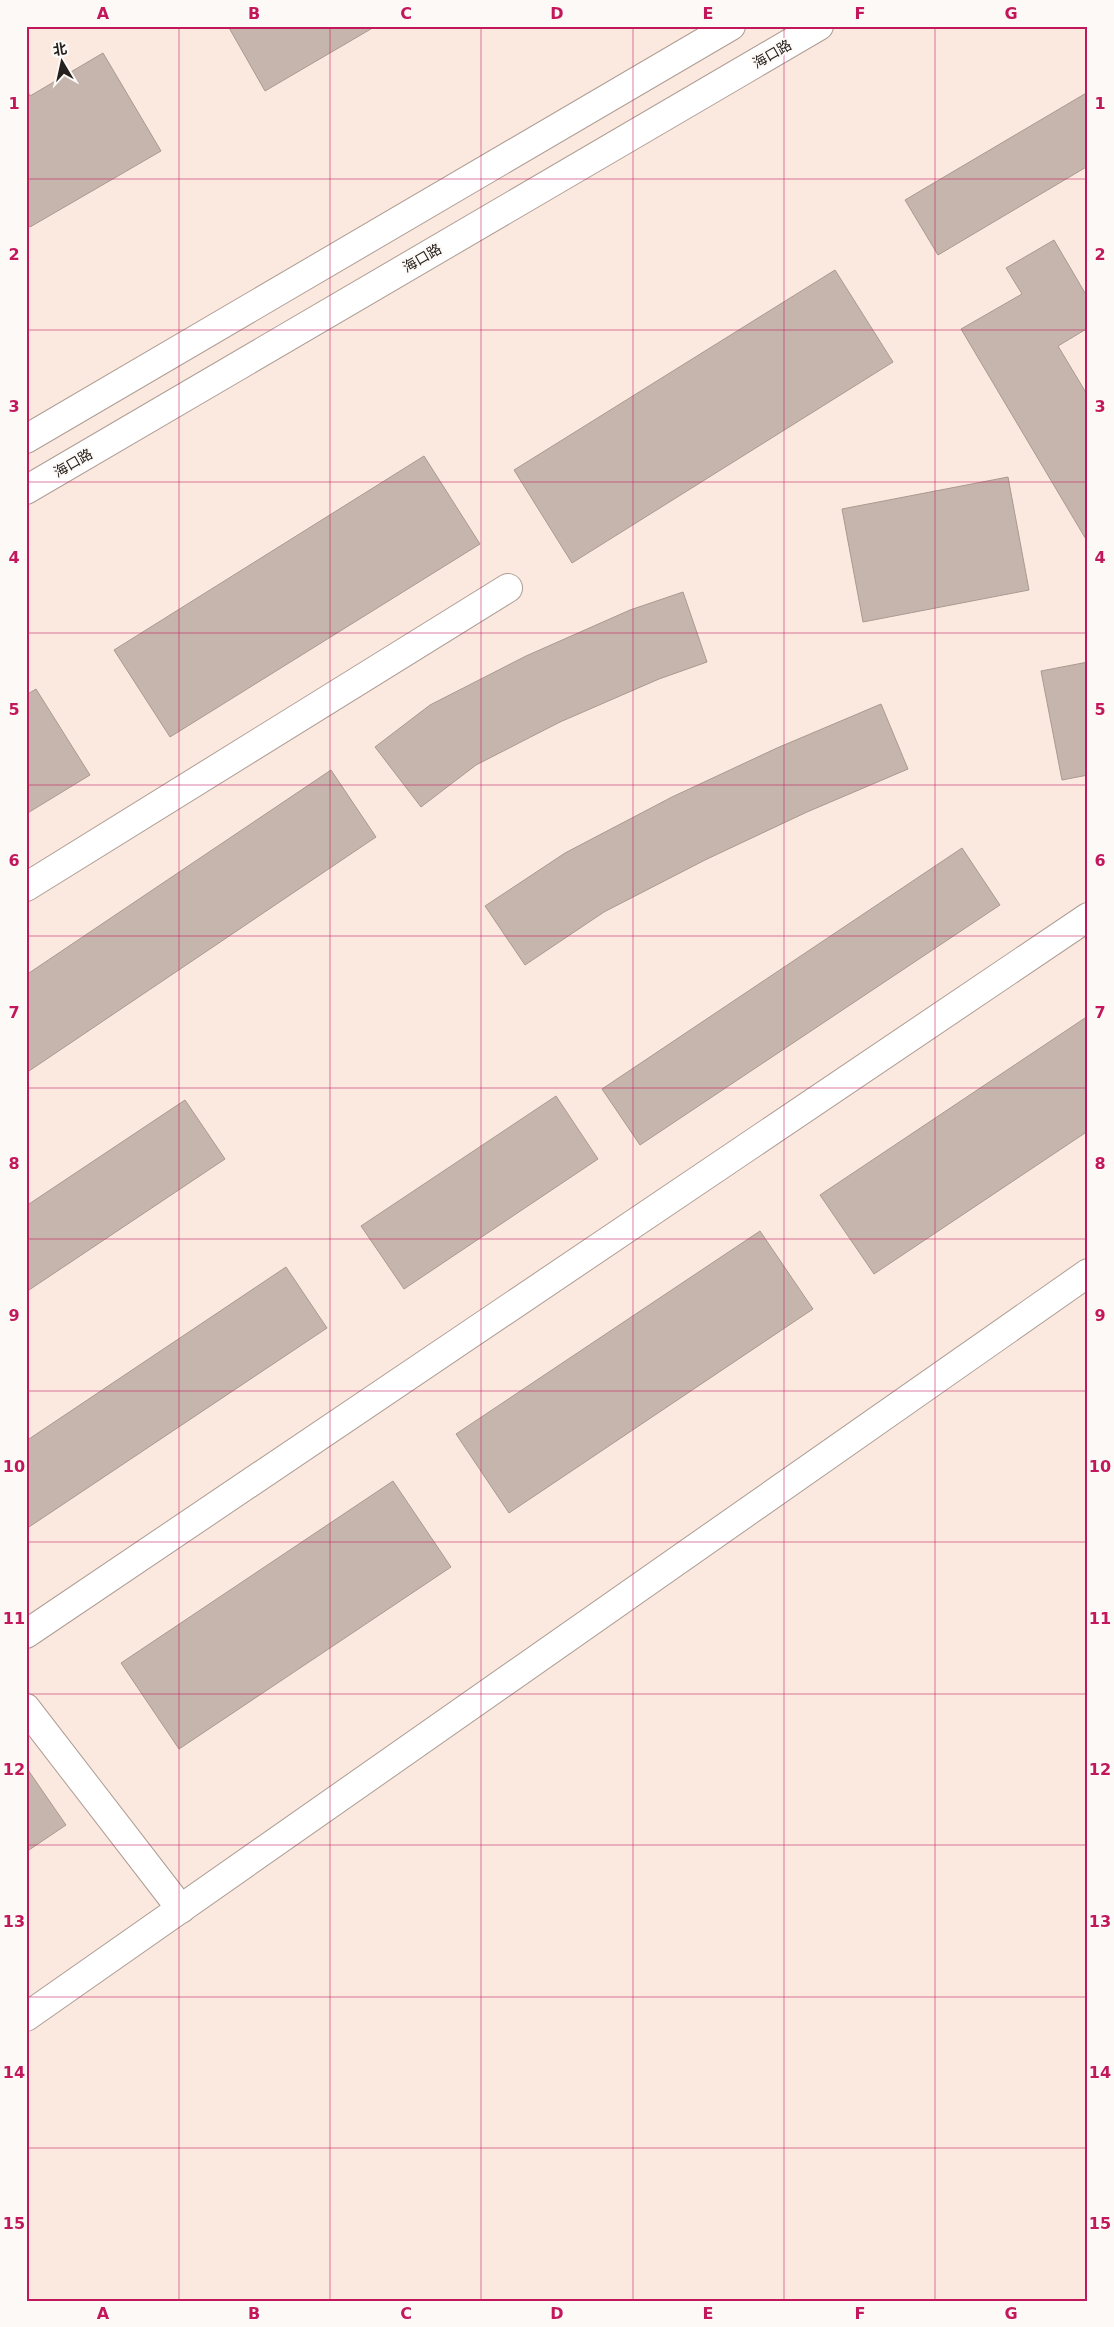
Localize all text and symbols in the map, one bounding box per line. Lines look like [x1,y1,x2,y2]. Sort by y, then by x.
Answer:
text: A [97,4,110,23]
text: B [248,4,260,23]
text: C [400,4,412,23]
text: D [550,4,564,23]
text: E [703,4,713,23]
text: F [855,4,865,23]
text: G [1004,4,1018,23]
street label: 海口路 [750,37,794,71]
north arrow [38,38,88,88]
text: 北 [52,40,68,58]
text: 1 [8,94,20,113]
text: 1 [1094,94,1106,113]
street label: 海口路 [400,241,444,275]
text: 2 [8,245,20,264]
text: 2 [1094,245,1106,264]
text: 3 [8,397,20,416]
text: 3 [1094,397,1106,416]
street label: 海口路 [51,446,95,480]
text: 4 [8,548,20,567]
text: 4 [1094,548,1106,567]
text: 5 [8,700,20,719]
text: 5 [1094,700,1106,719]
text: 6 [8,851,20,870]
text: 6 [1094,851,1106,870]
text: 7 [8,1003,20,1022]
text: 7 [1094,1003,1106,1022]
text: 8 [8,1154,20,1173]
text: 8 [1094,1154,1106,1173]
text: 9 [8,1306,20,1325]
text: 9 [1094,1306,1106,1325]
text: 10 [3,1457,25,1476]
text: 10 [1089,1457,1111,1476]
text: 11 [3,1609,25,1628]
text: 11 [1089,1609,1111,1628]
text: 12 [3,1760,25,1779]
text: 12 [1089,1760,1111,1779]
text: 13 [3,1912,25,1931]
text: 13 [1089,1912,1111,1931]
text: 14 [3,2063,25,2082]
text: 14 [1089,2063,1111,2082]
text: 15 [3,2214,25,2233]
text: 15 [1089,2214,1111,2233]
text: A [97,2304,110,2323]
text: B [248,2304,260,2323]
text: C [400,2304,412,2323]
text: D [550,2304,564,2323]
text: E [703,2304,713,2323]
text: F [855,2304,865,2323]
text: G [1004,2304,1018,2323]

